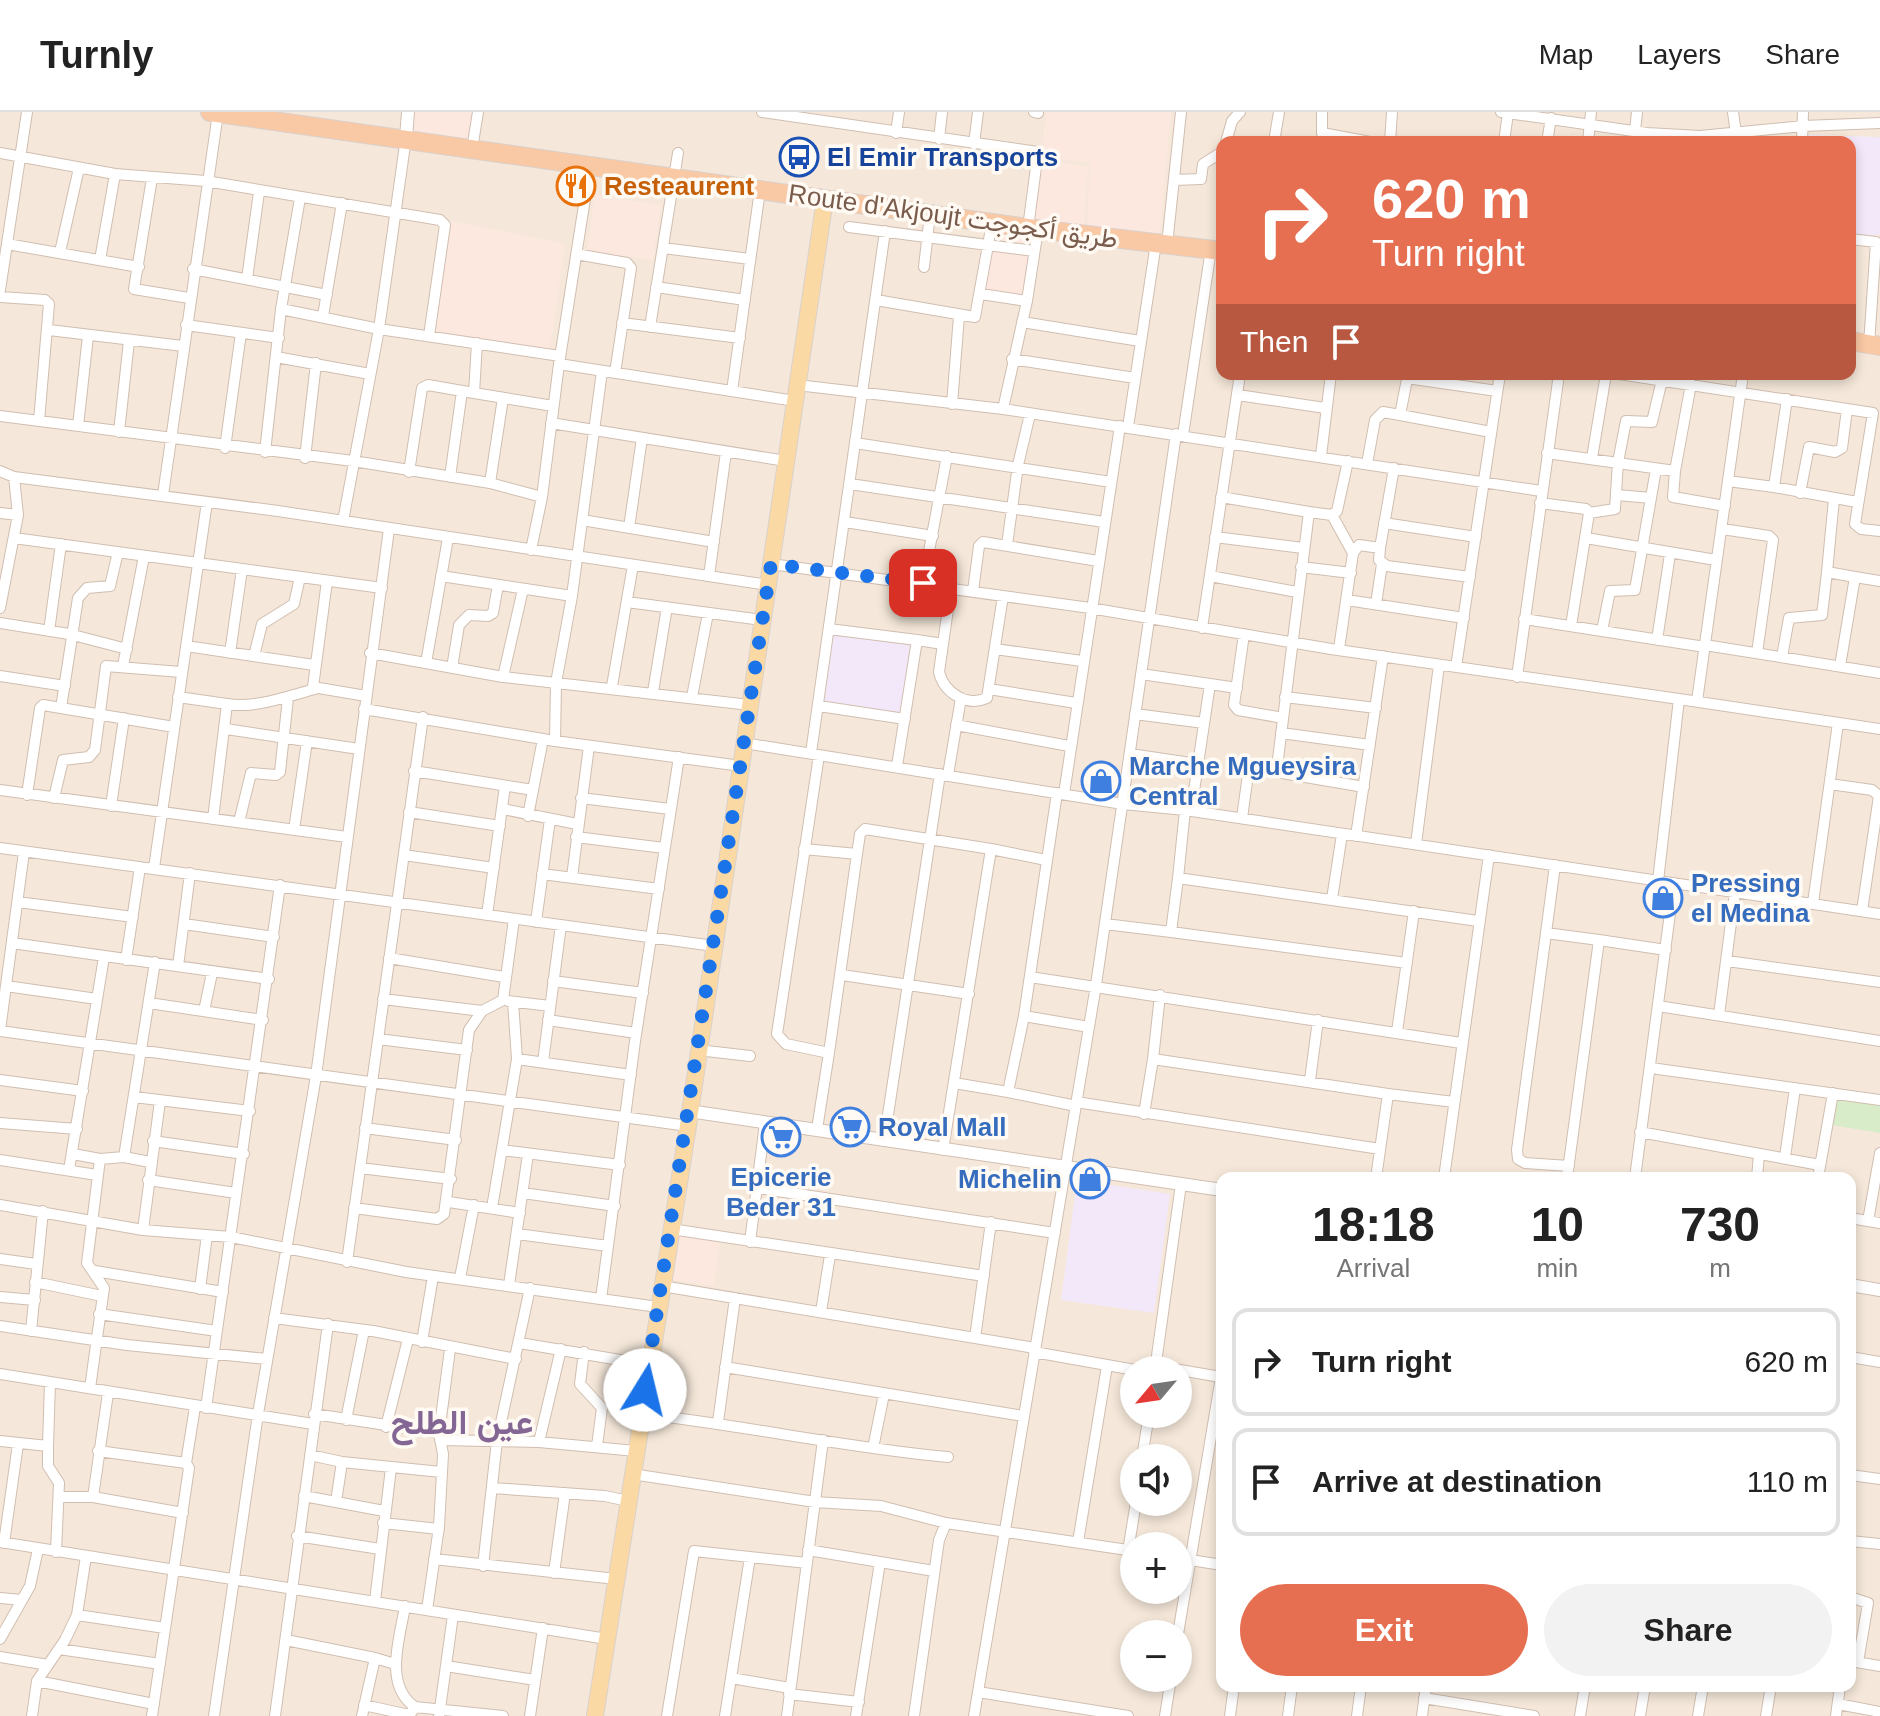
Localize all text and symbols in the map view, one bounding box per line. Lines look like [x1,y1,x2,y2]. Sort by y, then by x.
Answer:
text: Turnly [40,34,153,76]
text: Map [1539,39,1593,70]
text: Layers [1637,39,1721,70]
text: Share [1765,39,1840,70]
bus stop icon: El Emir Transports [778,136,820,178]
place label: El Emir Transports [827,142,1058,172]
restaurant icon: Resteaurent [555,165,597,207]
text: 620 m [1372,167,1531,230]
icon: right [1240,168,1344,272]
place label: Resteaurent [604,171,755,201]
street label: Route d'Akjoujt طريق أكجوجت [786,178,1120,255]
text: Turn right [1372,233,1525,274]
icon: arrive [1324,320,1368,364]
text: Then [1240,325,1308,358]
pin [889,549,957,617]
icon: arrive [901,561,945,605]
place label: Marche Mgueysira Central [1129,751,1356,811]
shop icon: Marche Mgueysira Central [1080,760,1122,802]
place label: Pressing el Medina [1691,868,1810,928]
shop icon: Pressing el Medina [1642,877,1684,919]
supermarket icon: Royal Mall [829,1106,871,1148]
place label: Royal Mall [878,1112,1007,1142]
supermarket icon: Epicerie Beder 31 [760,1116,802,1158]
shop icon: Michelin [1069,1158,1111,1200]
place label: Epicerie Beder 31 [726,1162,836,1222]
place label: Michelin [958,1164,1062,1194]
text: 18:18 [1312,1198,1435,1251]
text: 10 [1531,1198,1584,1251]
text: 730 [1680,1198,1760,1251]
text: Arrival [1336,1253,1410,1283]
text: min [1536,1253,1578,1283]
text: m [1709,1253,1731,1283]
icon: right [1244,1340,1288,1384]
text: Turn right [1312,1345,1451,1378]
text: 620 m [1745,1345,1828,1378]
position arrow [603,1348,687,1432]
north arrow [1120,1356,1192,1428]
map controls [1120,1356,1192,1692]
district label: عين الطلح [391,1403,533,1446]
button: sound [1120,1444,1192,1516]
icon: arrive [1244,1460,1288,1504]
text: Arrive at destination [1312,1465,1602,1498]
text: 110 m [1747,1465,1828,1498]
button: + [1120,1532,1192,1604]
button: Exit [1240,1584,1528,1676]
button: Share [1544,1584,1832,1676]
button: − [1120,1620,1192,1692]

